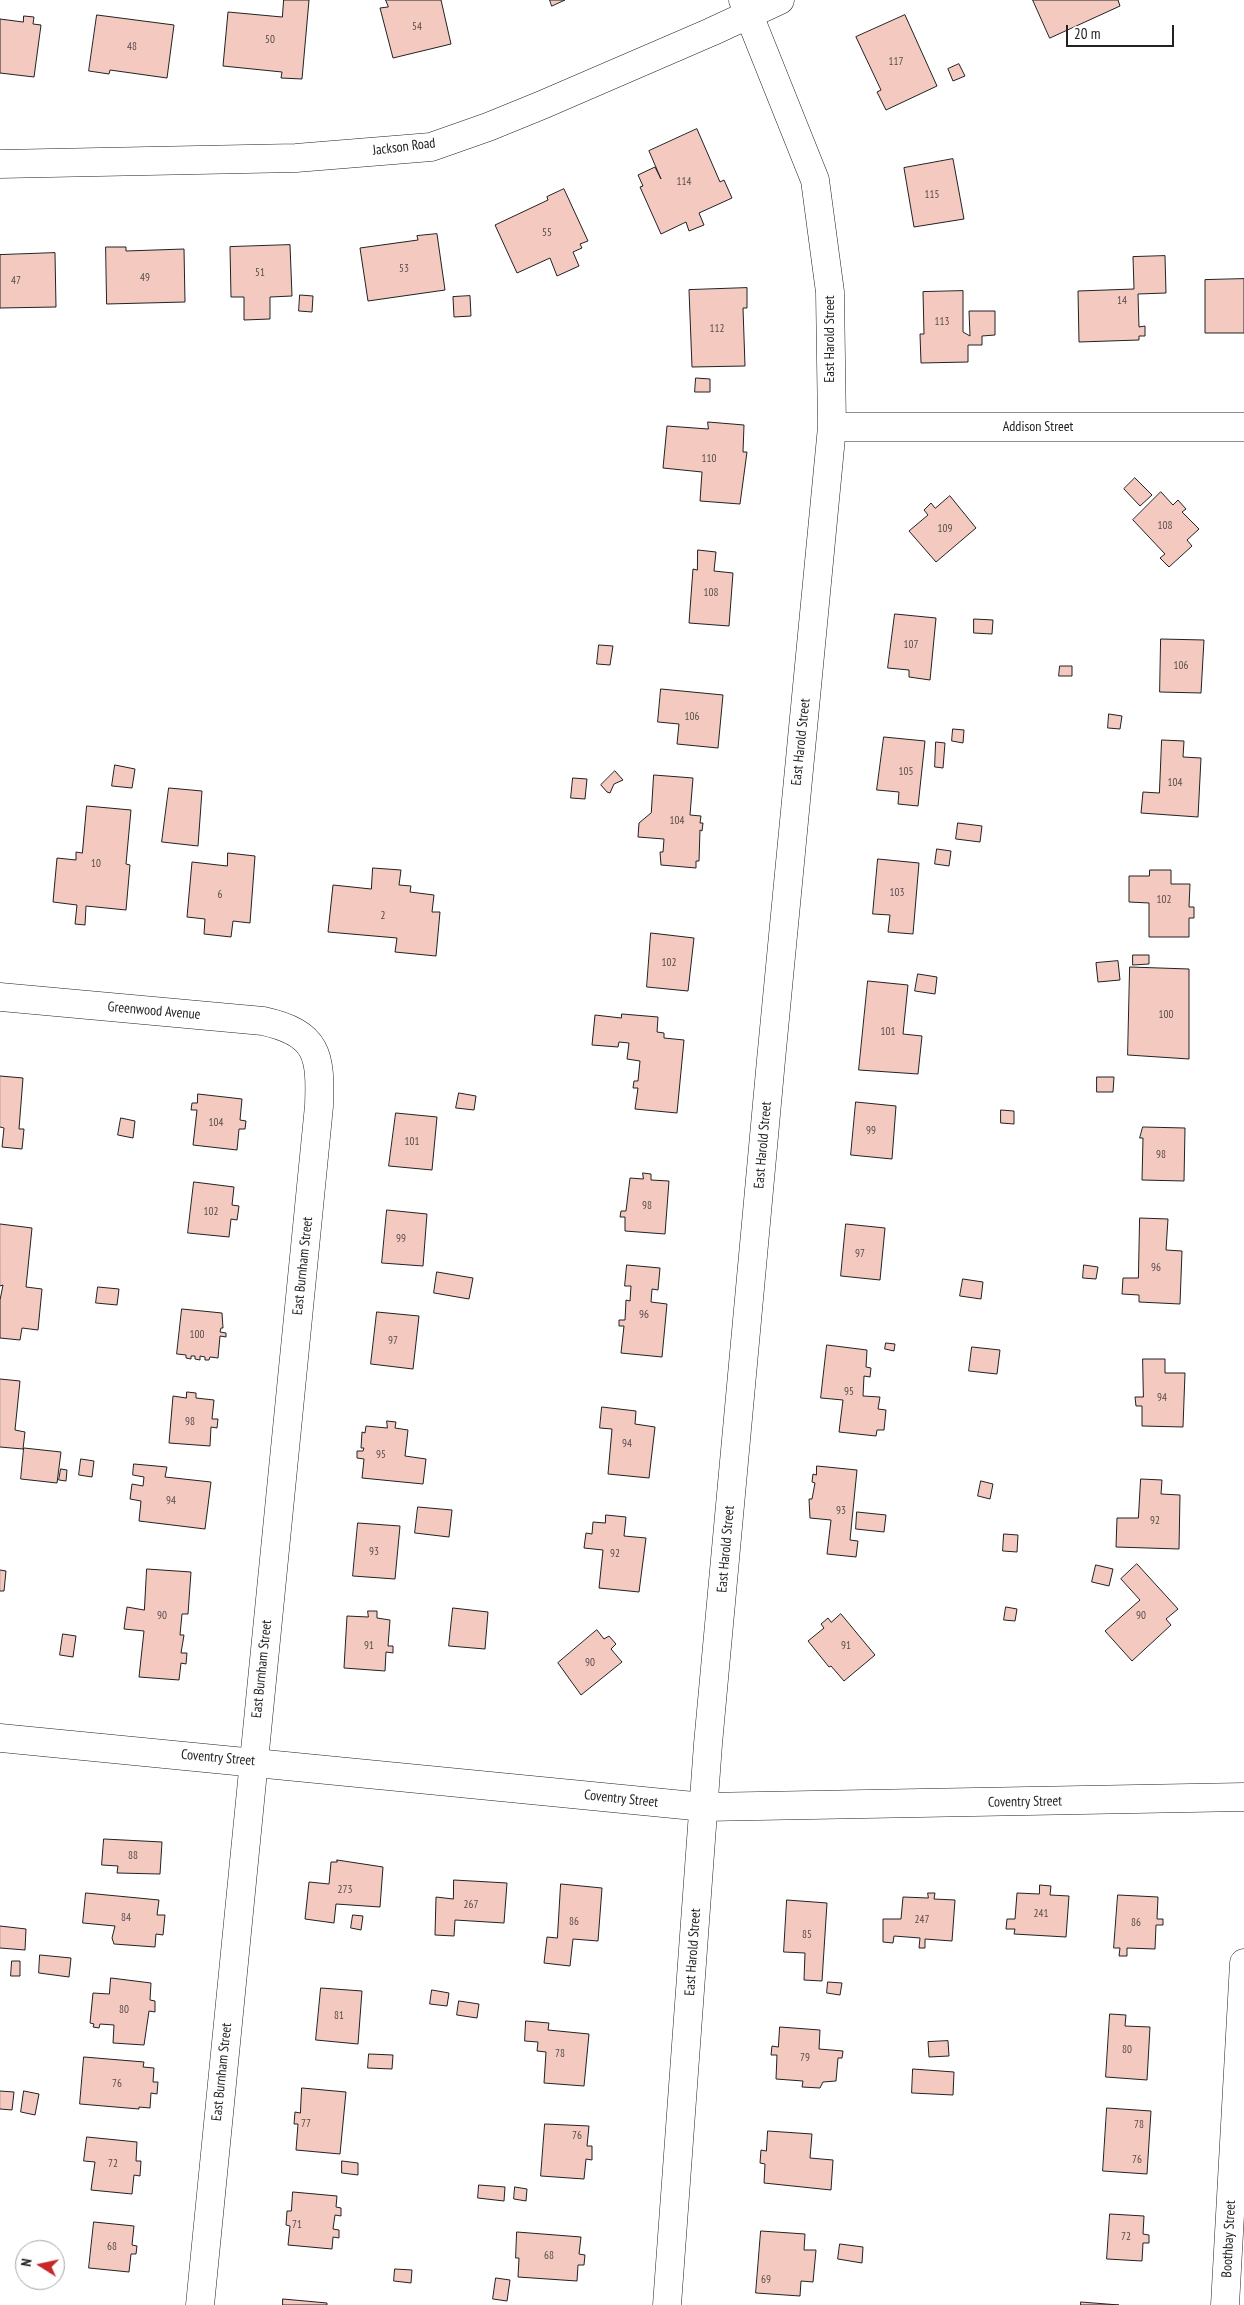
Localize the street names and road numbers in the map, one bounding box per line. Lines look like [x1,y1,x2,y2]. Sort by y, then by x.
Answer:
street label: Jackson Road [372,135,436,159]
street label: East Harold Street [822,295,838,383]
street label: Addison Street [1003,419,1073,435]
street label: East Harold Street [788,698,814,786]
street label: Greenwood Avenue [107,999,201,1023]
street label: East Harold Street [751,1101,775,1189]
street label: East Burnham Street [289,1216,317,1316]
street label: East Harold Street [714,1505,738,1593]
street label: East Burnham Street [248,1619,276,1719]
street label: Coventry Street [180,1746,256,1770]
street label: Coventry Street [583,1787,659,1811]
street label: Coventry Street [988,1793,1062,1811]
street label: East Harold Street [682,1908,704,1996]
street label: East Burnham Street [208,2022,236,2122]
street label: Boothbay Street [1219,2200,1239,2278]

